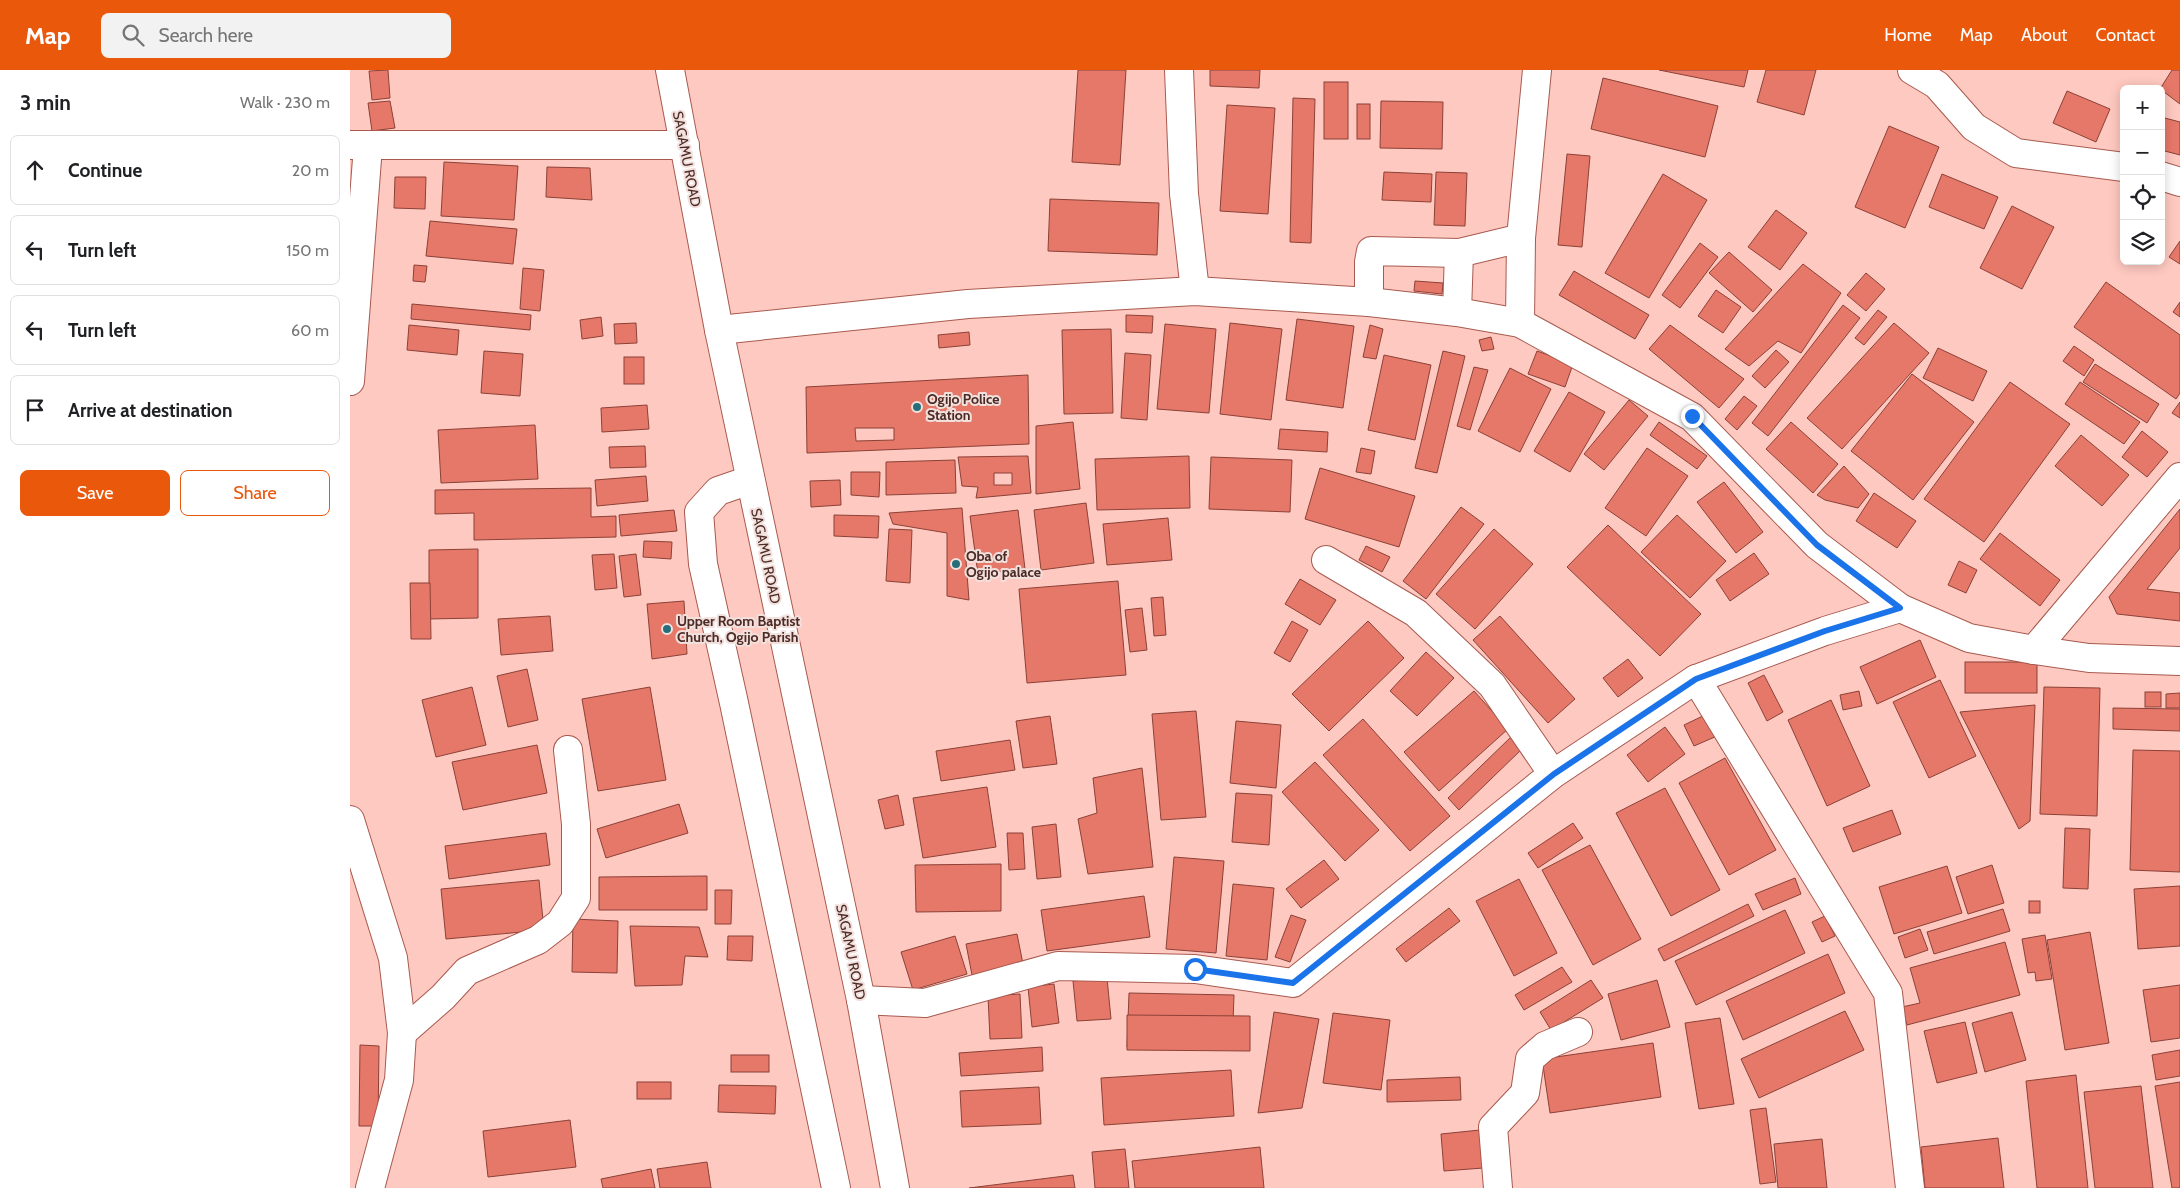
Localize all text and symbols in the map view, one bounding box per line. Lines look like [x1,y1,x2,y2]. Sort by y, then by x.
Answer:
search box [101,13,451,58]
text: Map [25,21,71,50]
icon: search [119,21,147,49]
text: Search here [159,24,253,47]
text: Home [1884,24,1932,46]
text: Map [1960,24,1993,46]
text: About [2021,24,2067,46]
text: Contact [2095,24,2155,46]
map controls [2120,85,2165,265]
button: + [2120,85,2165,130]
text: 3 min [20,90,71,115]
text: Walk · 230 m [240,93,330,112]
street label: SAGAMU ROAD [669,110,705,208]
button: − [2120,130,2165,175]
icon: ahead [21,156,49,184]
text: Continue [68,159,142,182]
text: 20 m [292,161,329,180]
button: locate [2120,175,2165,220]
button: layers [2120,220,2165,265]
icon: left [21,236,49,264]
text: Turn left [68,239,136,262]
text: 150 m [286,241,329,260]
icon: left [21,316,49,344]
text: Turn left [68,319,136,342]
text: 60 m [291,321,329,340]
place label: Ogijo Police Station [927,390,999,424]
icon: arrive [21,396,49,424]
text: Arrive at destination [68,399,232,422]
marker: Ogijo Police Station [911,401,923,413]
route end [1681,405,1704,428]
button: Save [20,470,170,516]
button: Share [180,470,330,516]
street label: SAGAMU ROAD [747,507,785,605]
place label: Oba of Ogijo palace [966,547,1041,581]
marker: Oba of Ogijo palace [950,558,962,570]
place label: Upper Room Baptist Church, Ogijo Parish [677,612,800,646]
marker: Upper Room Baptist Church, Ogijo Parish [661,623,673,635]
street label: SAGAMU ROAD [832,903,870,1001]
route start [1184,958,1207,981]

